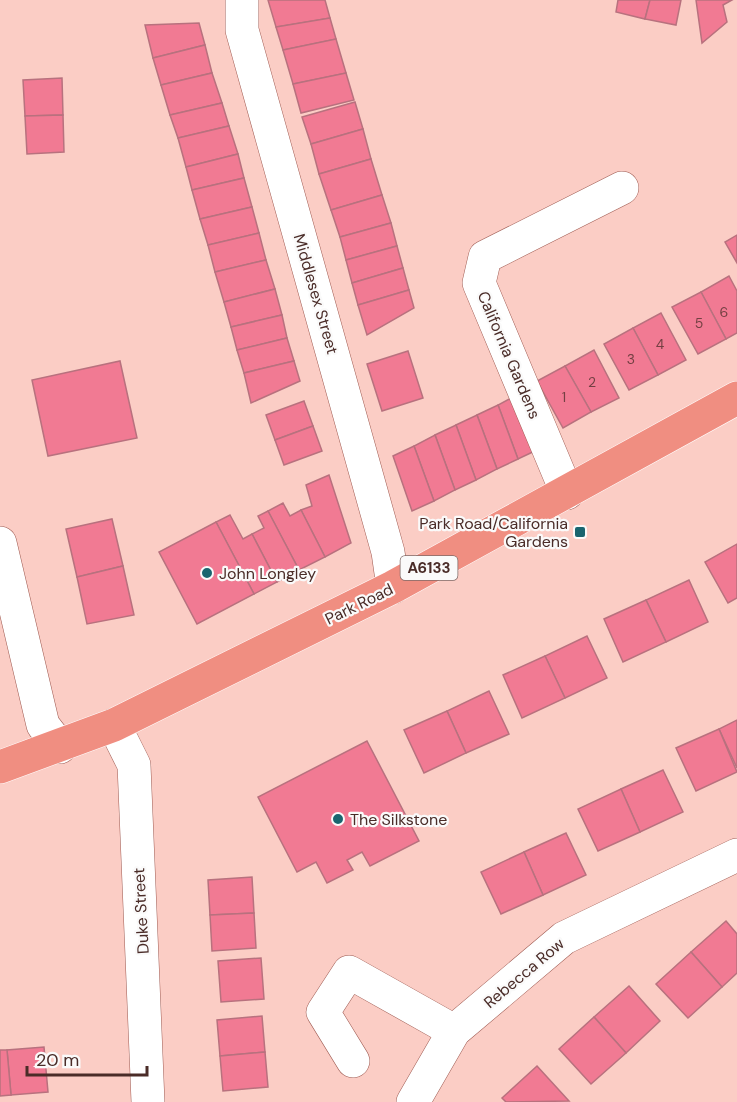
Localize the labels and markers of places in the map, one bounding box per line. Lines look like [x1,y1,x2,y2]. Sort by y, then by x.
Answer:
place label: Park Road/California Gardens [419,513,568,552]
marker: Park Road/California Gardens [573,525,587,539]
place label: John Longley [219,563,316,584]
marker: John Longley [200,566,214,580]
place label: The Silkstone [350,809,447,830]
marker: The Silkstone [331,812,345,826]

